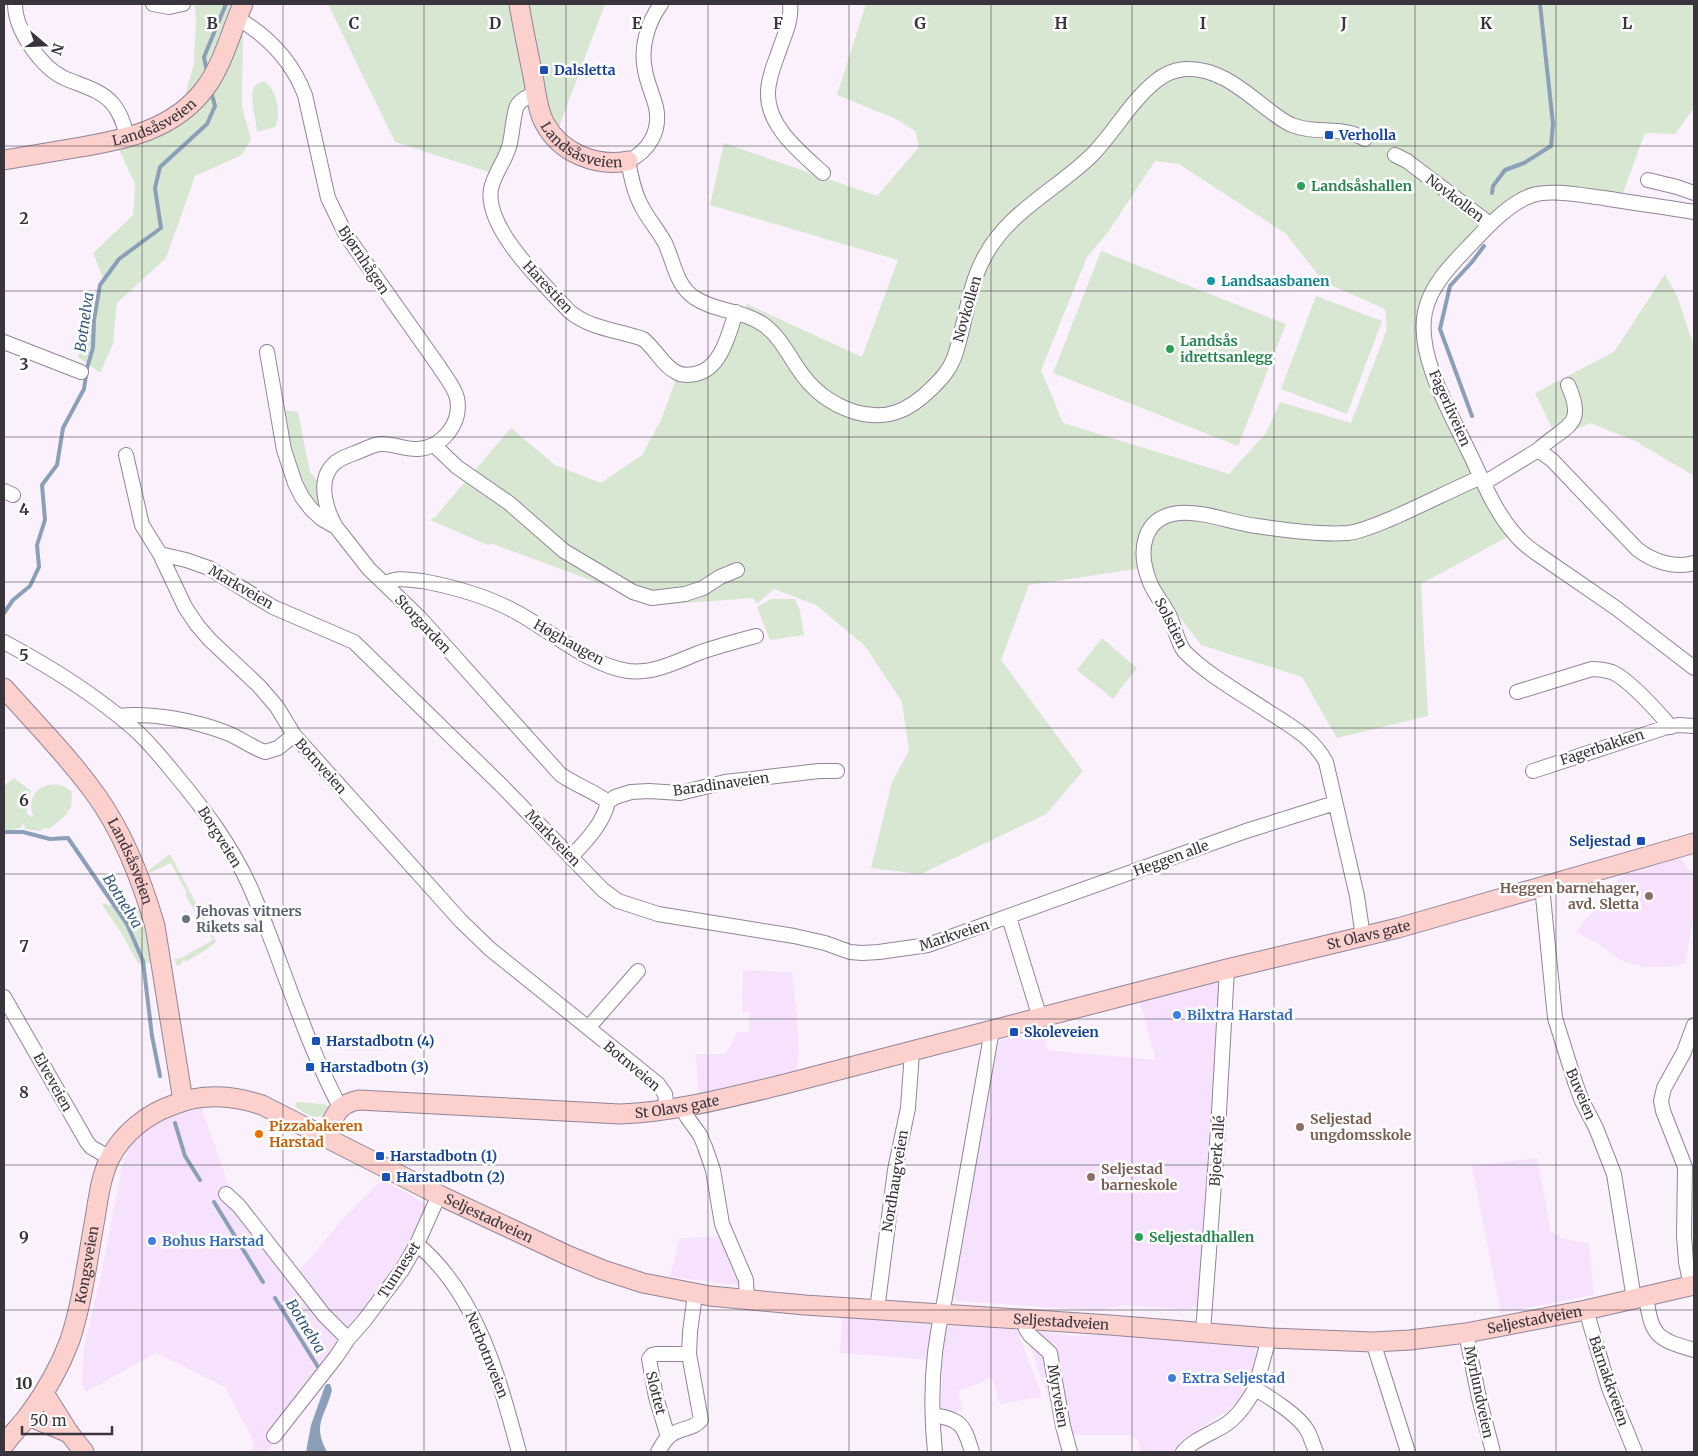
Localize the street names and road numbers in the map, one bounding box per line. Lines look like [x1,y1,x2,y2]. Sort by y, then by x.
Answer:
street label: Landsåsveien [110,95,200,150]
street label: Landsåsveien [537,118,623,171]
street label: Novkollen [1422,170,1488,226]
street label: Bjørnhågen [334,222,394,298]
street label: Harestien [519,257,577,317]
street label: Novkollen [949,274,985,344]
street label: Fagerliveien [1425,367,1475,449]
street label: Markveien [205,561,277,613]
street label: Storgarden [391,591,455,657]
street label: Solstien [1151,595,1191,651]
street label: Høghaugen [531,615,607,669]
street label: Fagerbakken [1558,725,1646,769]
street label: Botnveien [291,734,351,798]
street label: Baradinaveien [672,768,770,800]
street label: Borgveien [194,803,246,871]
street label: Markveien [521,806,585,870]
street label: Landsåsveien [104,815,157,906]
street label: Heggen alle [1131,836,1211,880]
street label: Markveien [917,915,991,955]
street label: St Olavs gate [1325,916,1412,954]
street label: Botnveien [600,1037,664,1095]
street label: Elveveien [29,1049,77,1115]
street label: Buveien [1562,1066,1600,1122]
street label: St Olavs gate [634,1091,721,1122]
street label: Bjoerk allé [1206,1115,1228,1187]
street label: Nordhaugveien [878,1129,912,1233]
street label: Seljestadveien [441,1190,536,1247]
street label: Kongsveien [71,1224,103,1305]
street label: Tunneset [374,1238,424,1302]
street label: Seljestadveien [1486,1302,1584,1338]
street label: Nerbotnveien [461,1309,513,1401]
street label: Seljestadveien [1013,1310,1110,1334]
street label: Bårnakkveien [1585,1333,1633,1429]
street label: Myrlundveien [1460,1344,1498,1440]
street label: Myrveien [1044,1363,1072,1429]
street label: Slottet [642,1369,670,1417]

